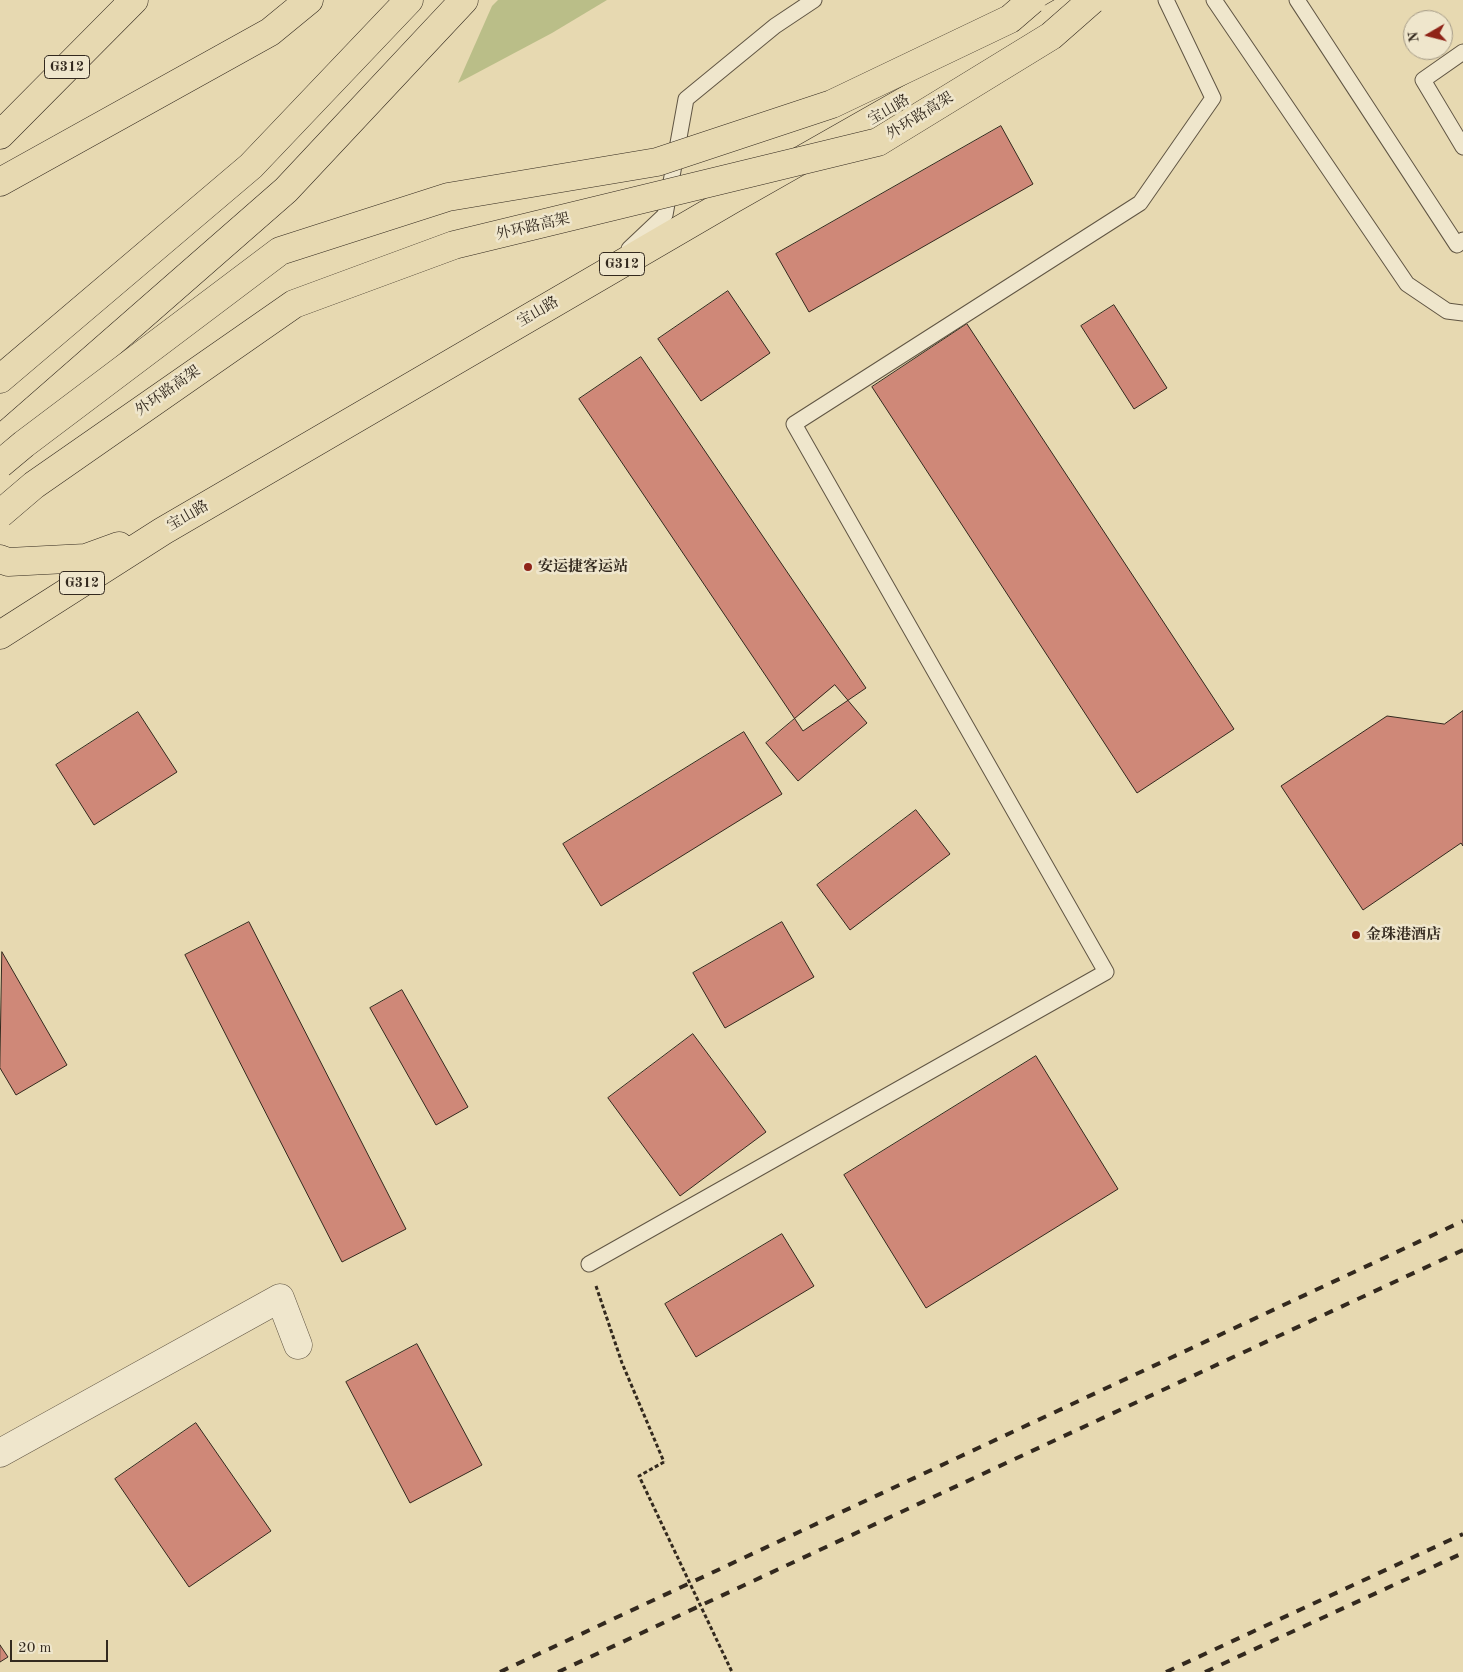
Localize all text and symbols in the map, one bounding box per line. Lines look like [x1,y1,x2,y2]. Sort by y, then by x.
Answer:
north arrow [1403,10,1453,60]
text: N [1406,31,1422,43]
road number: G312 [44,56,90,78]
street label: 外环路高架 [883,88,957,144]
street label: 宝山路 [865,91,913,129]
street label: 外环路高架 [494,210,572,244]
road number: G312 [600,252,644,276]
street label: 宝山路 [514,293,562,331]
street label: 外环路高架 [132,362,204,420]
street label: 宝山路 [164,497,212,535]
place label: 安运捷客运站 [538,558,628,576]
marker: 安运捷客运站 [522,561,534,573]
road number: G312 [59,572,104,594]
place label: 金珠港酒店 [1366,926,1441,944]
marker: 金珠港酒店 [1350,929,1362,941]
scale bar [12,1630,110,1662]
text: 20 m [18,1641,52,1656]

